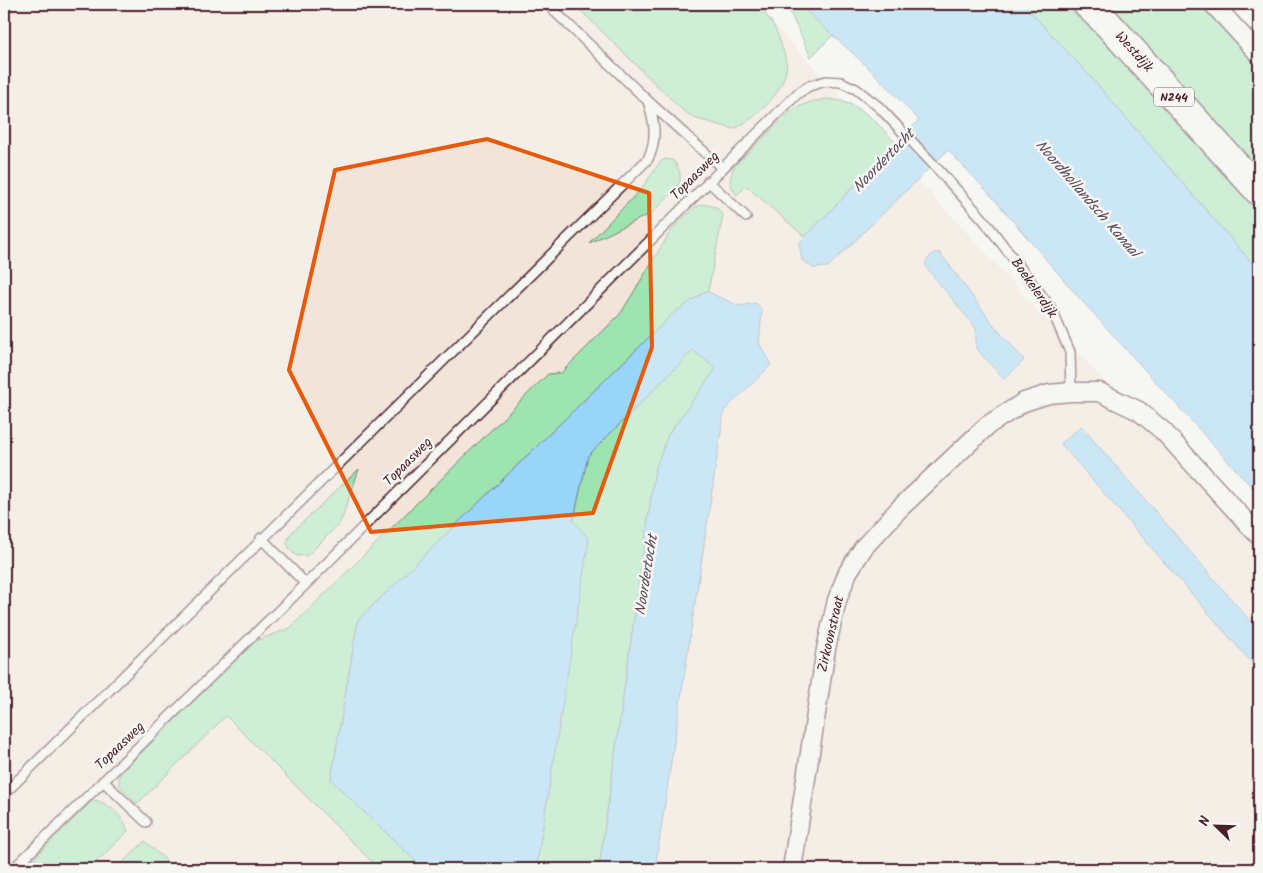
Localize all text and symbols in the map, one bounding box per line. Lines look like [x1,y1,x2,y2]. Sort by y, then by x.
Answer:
street label: Westdijk [1109,26,1159,78]
road number: N244 [1154,88,1194,106]
water label: Noordertocht [847,122,922,198]
water label: Noordhollandsch Kanaal [1029,135,1147,266]
street label: Topaasweg [665,146,725,206]
street label: Boekelerdijk [1005,253,1063,323]
street label: Topaasweg [378,432,438,492]
water label: Noordertocht [629,531,666,617]
street label: Zirkoonstraat [812,593,851,674]
street label: Topaasweg [90,717,150,775]
north arrow [1190,800,1240,850]
text: N [1193,813,1217,830]

